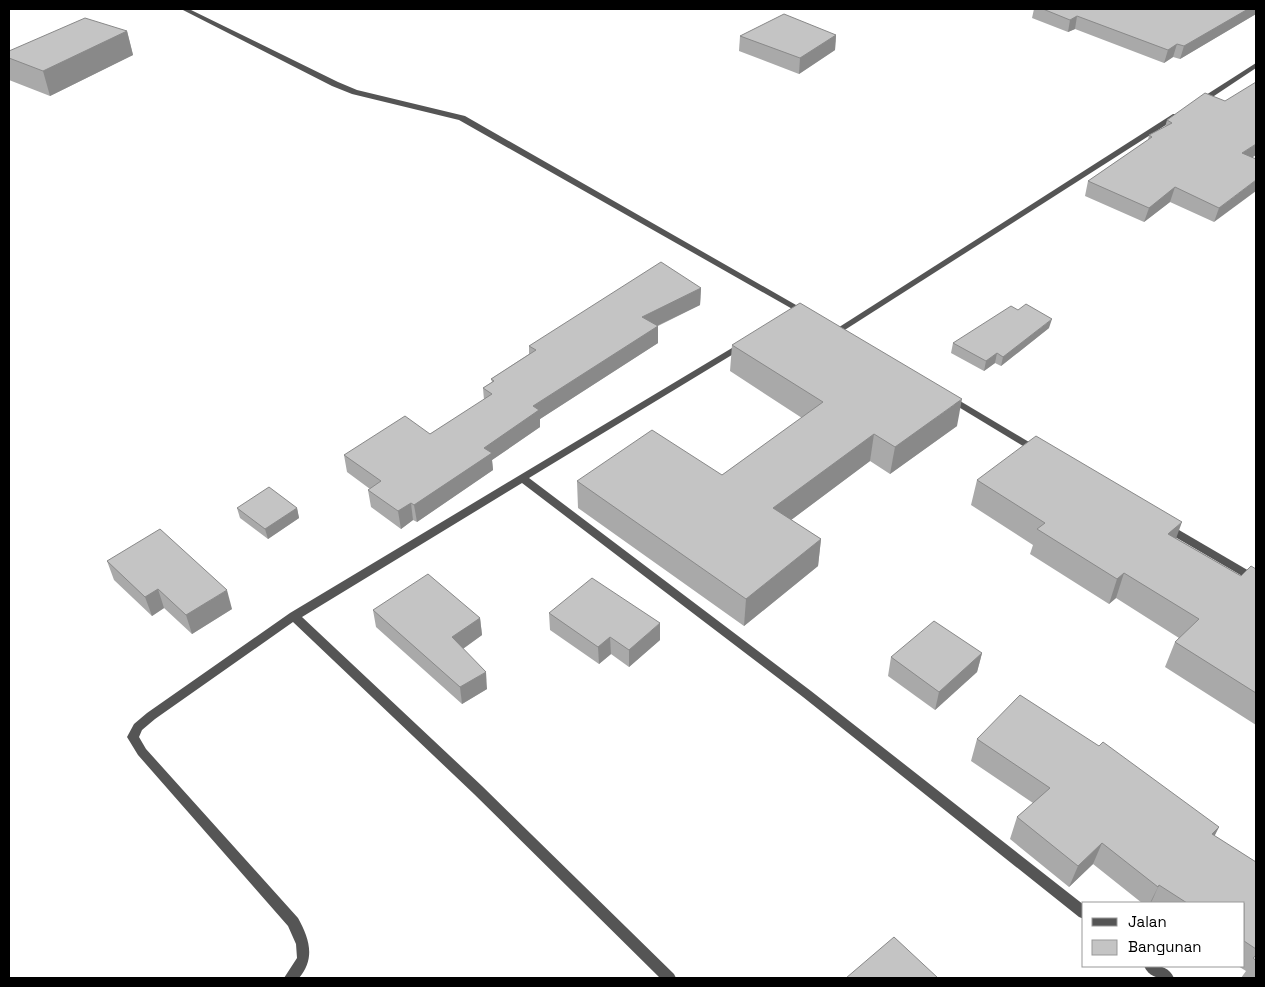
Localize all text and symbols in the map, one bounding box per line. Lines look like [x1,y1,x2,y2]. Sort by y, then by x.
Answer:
legend [1082,902,1245,967]
text: Jalan [1128,912,1167,931]
text: Bangunan [1128,937,1202,956]

